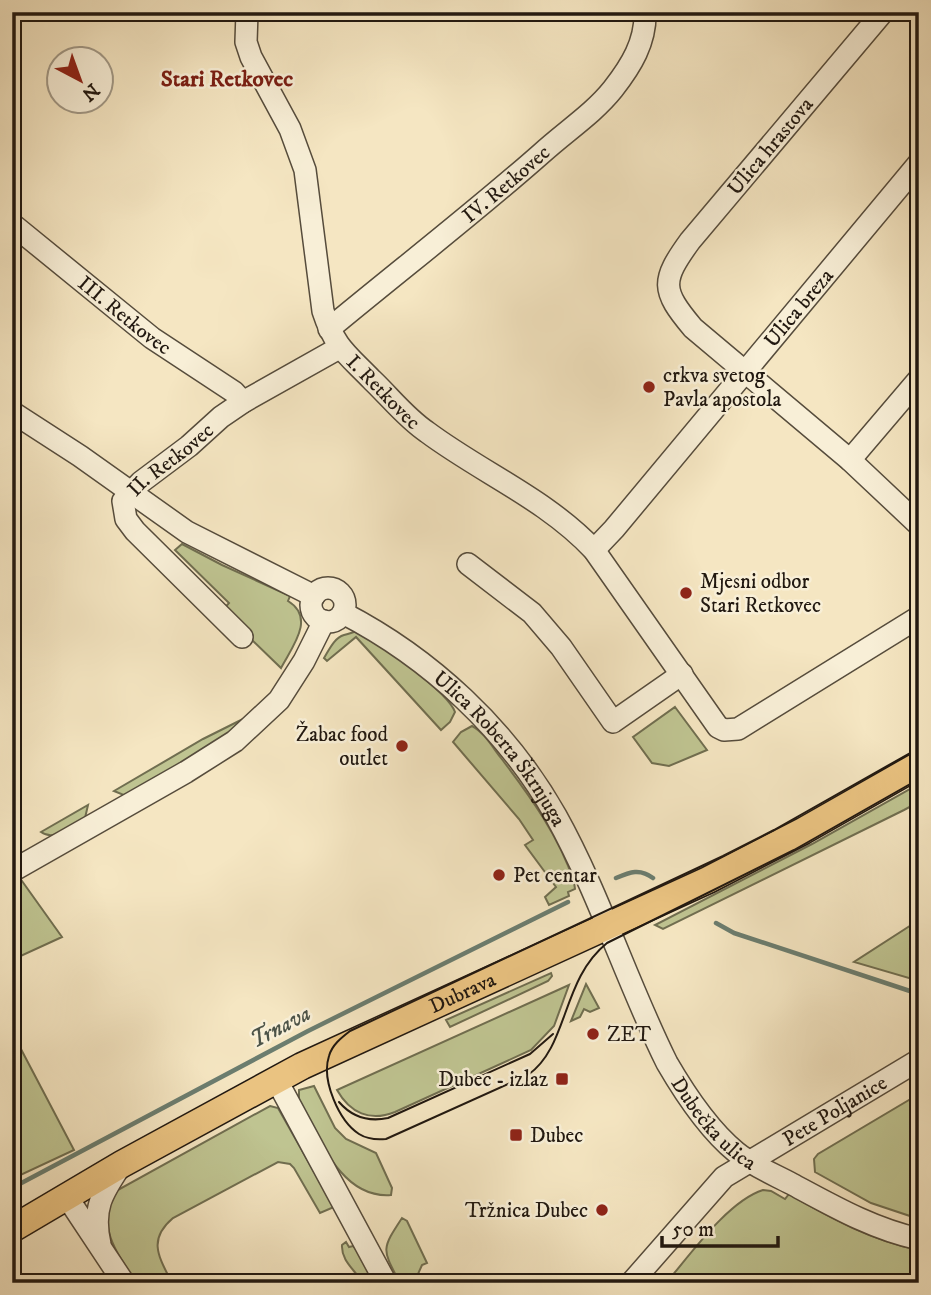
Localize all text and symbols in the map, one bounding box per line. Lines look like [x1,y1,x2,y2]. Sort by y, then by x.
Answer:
north arrow [46,46,116,116]
district label: Stari Retkovec [161,65,293,94]
text: N [76,78,104,106]
street label: Ulica hrastova [722,92,819,201]
street label: IV. Retkovec [457,140,556,229]
street label: Ulica breza [759,264,840,353]
street label: III. Retkovec [72,271,176,361]
street label: I. Retkovec [340,350,425,436]
place label: crkva svetog Pavla apostola [663,363,781,413]
marker: crkva svetog Pavla apostola [641,379,657,395]
street label: II. Retkovec [122,418,220,502]
place label: Mjesni odbor Stari Retkovec [700,569,821,619]
marker: Mjesni odbor Stari Retkovec [678,585,694,601]
street label: Ulica Roberta Škrnjuga [427,665,571,831]
place label: Žabac food outlet [296,720,389,772]
marker: Žabac food outlet [394,738,410,754]
place label: Pet centar [513,863,597,889]
marker: Pet centar [491,867,507,883]
street label: Dubrava [425,967,500,1020]
water label: Trnava [245,999,316,1055]
place label: ZET [607,1022,651,1048]
marker: ZET [585,1026,601,1042]
place label: Dubec - izlaz [438,1067,548,1093]
street label: Pete Poljanice [778,1070,892,1153]
marker: Dubec - izlaz [554,1071,570,1087]
street label: Dubečka ulica [664,1072,761,1177]
place label: Dubec [530,1123,583,1149]
marker: Dubec [508,1127,524,1143]
place label: Tržnica Dubec [465,1198,588,1224]
marker: Tržnica Dubec [594,1202,610,1218]
scale bar [662,1204,777,1248]
text: 50 m [672,1217,714,1243]

